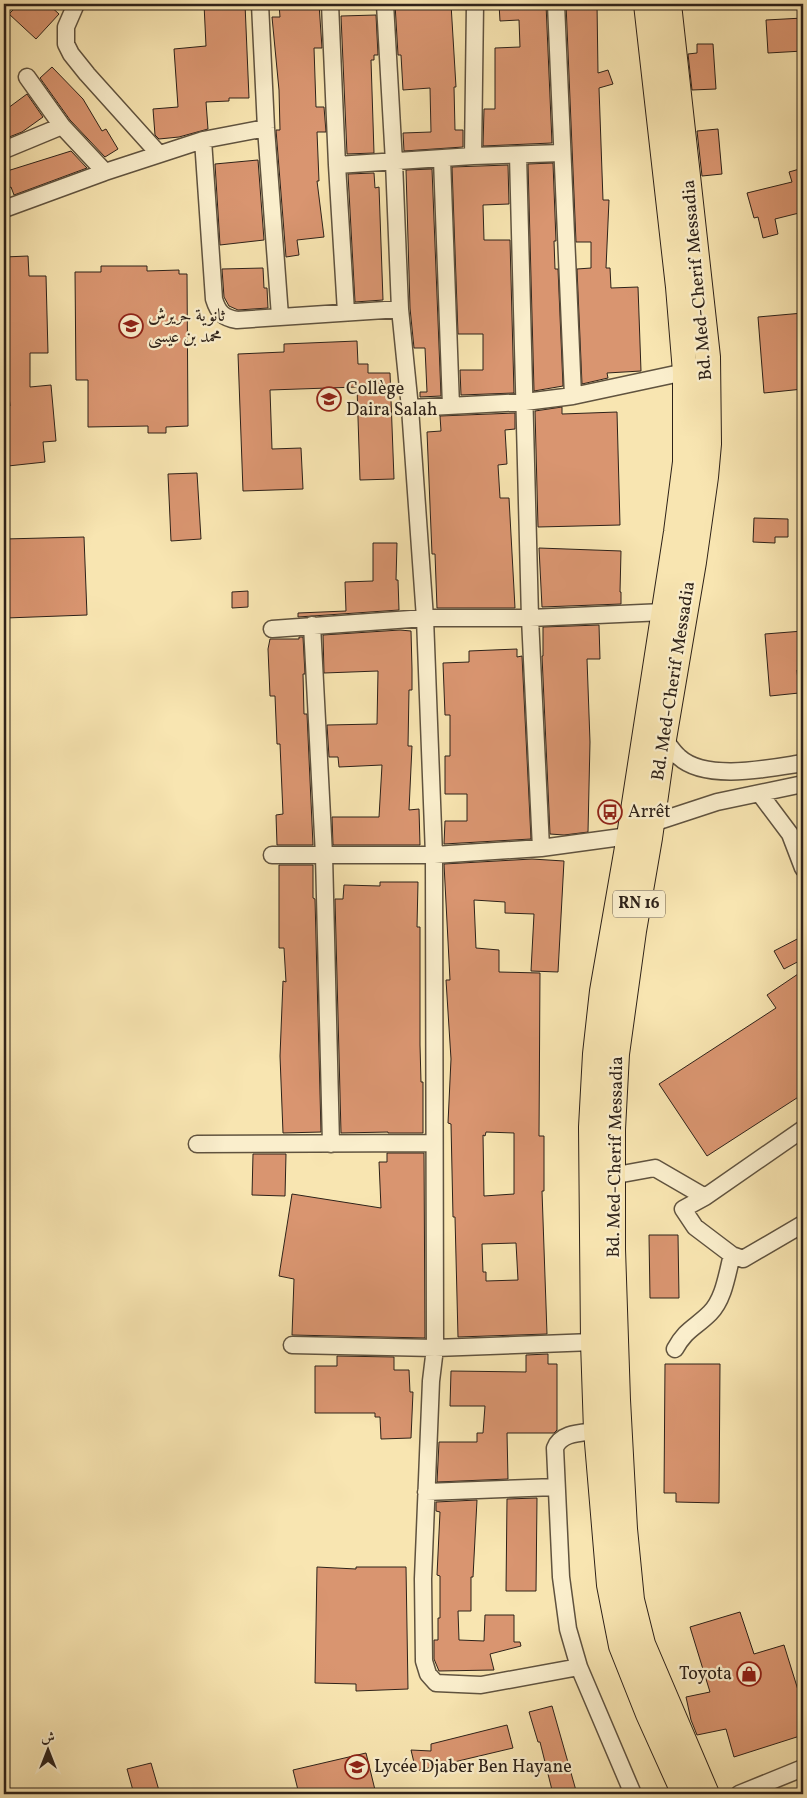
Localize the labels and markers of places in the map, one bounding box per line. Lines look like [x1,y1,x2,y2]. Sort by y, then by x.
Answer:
place label: ثانوية حريرش محمد بن عيسى [148,304,225,350]
school or university icon: ثانوية حريرش محمد بن عيسى [118,313,144,339]
place label: Collège Daira Salah [346,377,438,423]
school or university icon: Collège Daira Salah [316,386,342,412]
bus stop icon: Arrêt [597,799,623,825]
place label: Arrêt [628,800,671,825]
shop icon: Toyota [736,1661,762,1687]
place label: Toyota [679,1662,732,1687]
school or university icon: Lycée Djaber Ben Hayane [344,1754,370,1780]
place label: Lycée Djaber Ben Hayane [374,1755,572,1780]

